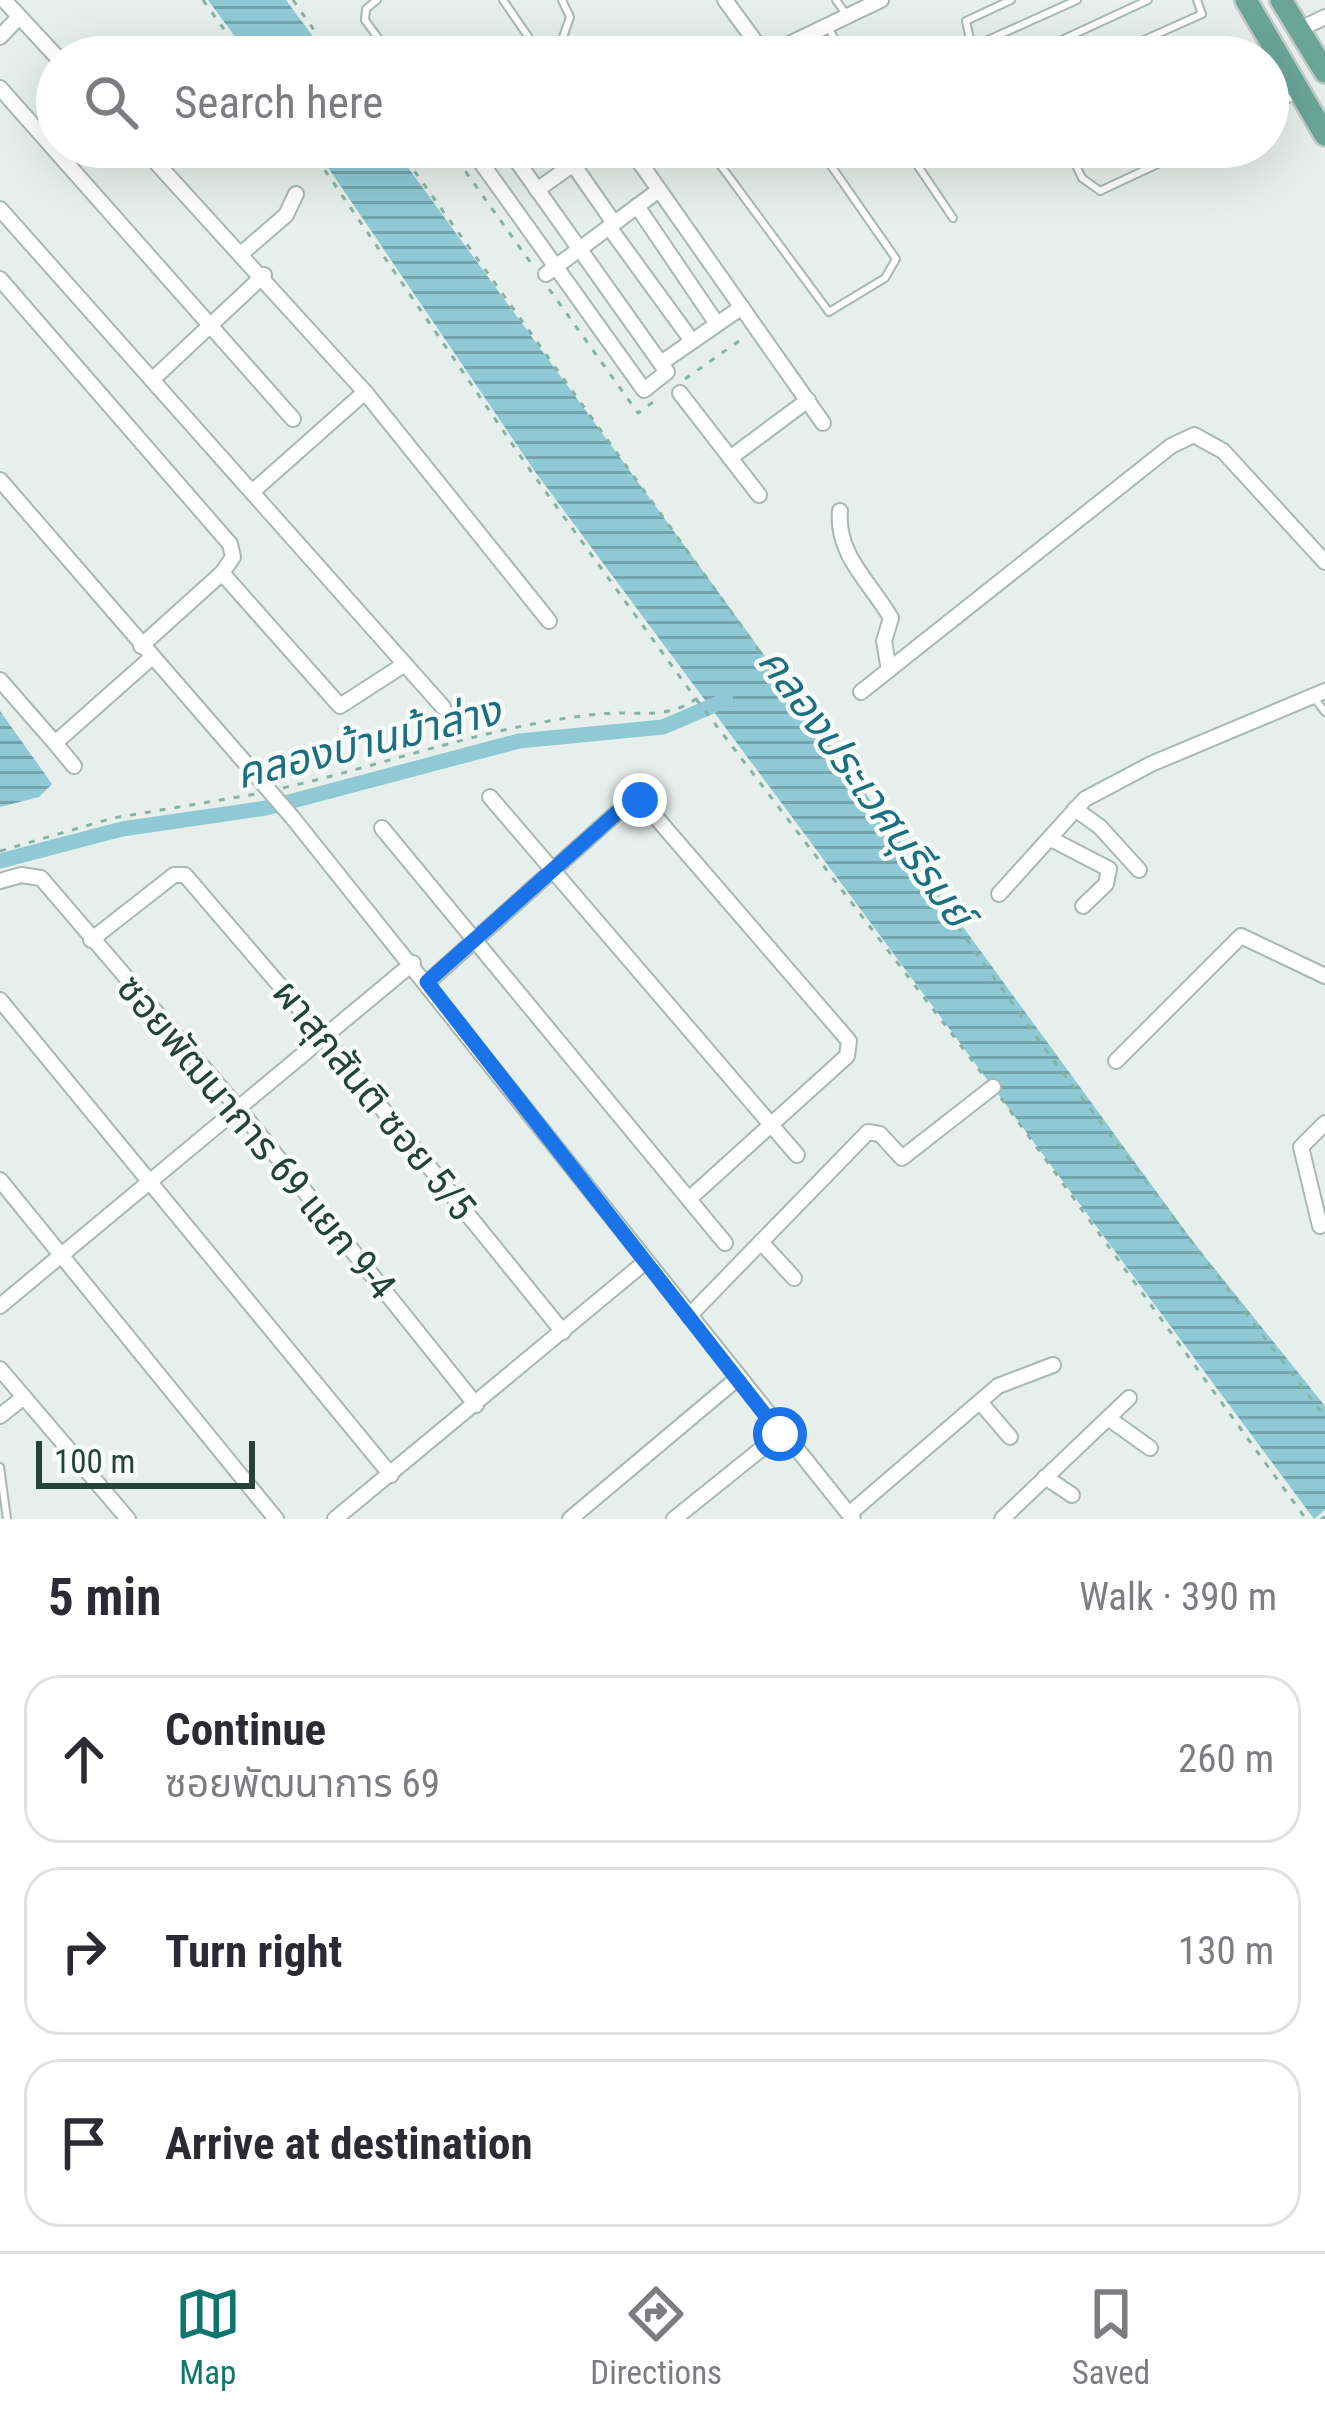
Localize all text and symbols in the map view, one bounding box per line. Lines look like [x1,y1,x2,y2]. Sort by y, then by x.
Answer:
search box [36,36,1289,168]
icon: search [78,69,144,135]
text: Search here [174,76,383,129]
water label: คลองประเวศบุรีรมย์ [748,638,988,942]
water label: คลองบ้านม้าล่าง [231,685,508,799]
route end [613,773,667,827]
street label: ซอยพัฒนาการ 69 แยก 9-4 [107,966,405,1308]
street label: ผาสุกสันติ ซอย 5/5 [263,971,485,1229]
route start [753,1407,807,1461]
scale bar [36,1435,255,1488]
text: 100 m [54,1442,135,1481]
text: 5 min [48,1568,161,1627]
text: Walk · 390 m [1079,1574,1277,1620]
text: Continue [165,1703,326,1756]
icon: ahead [51,1726,117,1792]
text: 260 m [1178,1736,1274,1782]
text: ซอยพัฒนาการ 69 [165,1761,440,1807]
icon: right [51,1918,117,1984]
text: Turn right [165,1925,342,1978]
text: 130 m [1178,1928,1274,1974]
icon: arrive [51,2110,117,2176]
text: Arrive at destination [165,2117,533,2170]
tab: Map [175,2281,241,2392]
tab: Directions [590,2281,722,2392]
tab: Saved [1072,2281,1150,2392]

